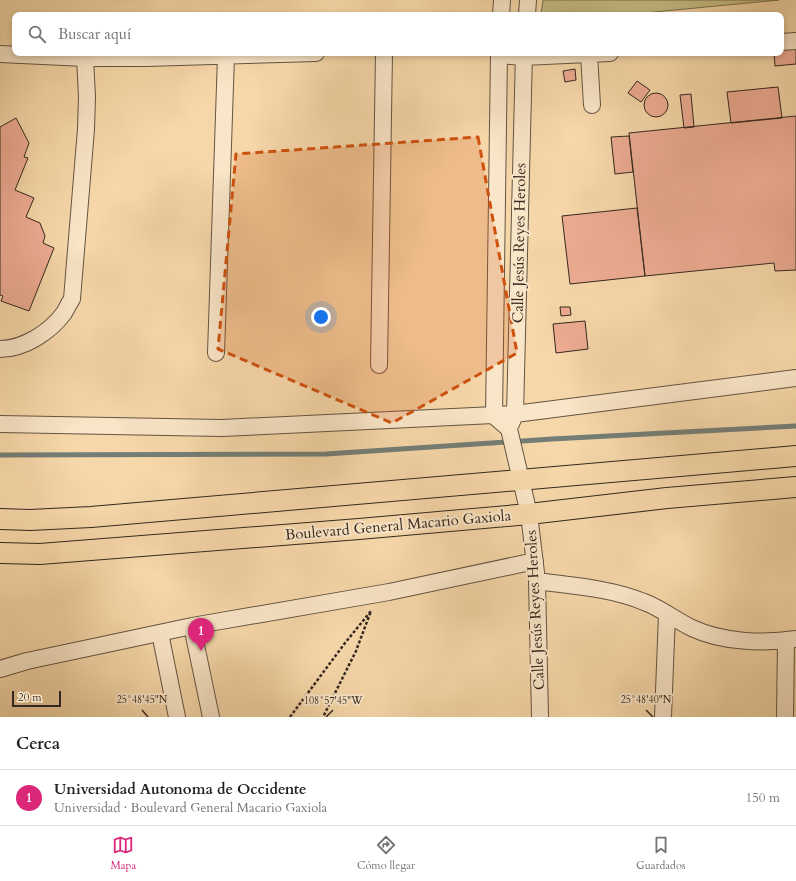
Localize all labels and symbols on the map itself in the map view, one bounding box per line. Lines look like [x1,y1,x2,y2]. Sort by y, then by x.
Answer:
street label: Calle Jesús Reyes Heroles [508,163,530,323]
your location [311,307,331,327]
street label: Boulevard General Macario Gaxiola [284,505,512,545]
street label: Calle Jesús Reyes Heroles [521,530,549,690]
pin: 1 [188,618,214,651]
scale bar [12,689,61,708]
text: 25°48'45"N [117,693,168,707]
text: 25°48'40"N [621,693,672,707]
text: 108°57'45"W [304,694,363,708]

